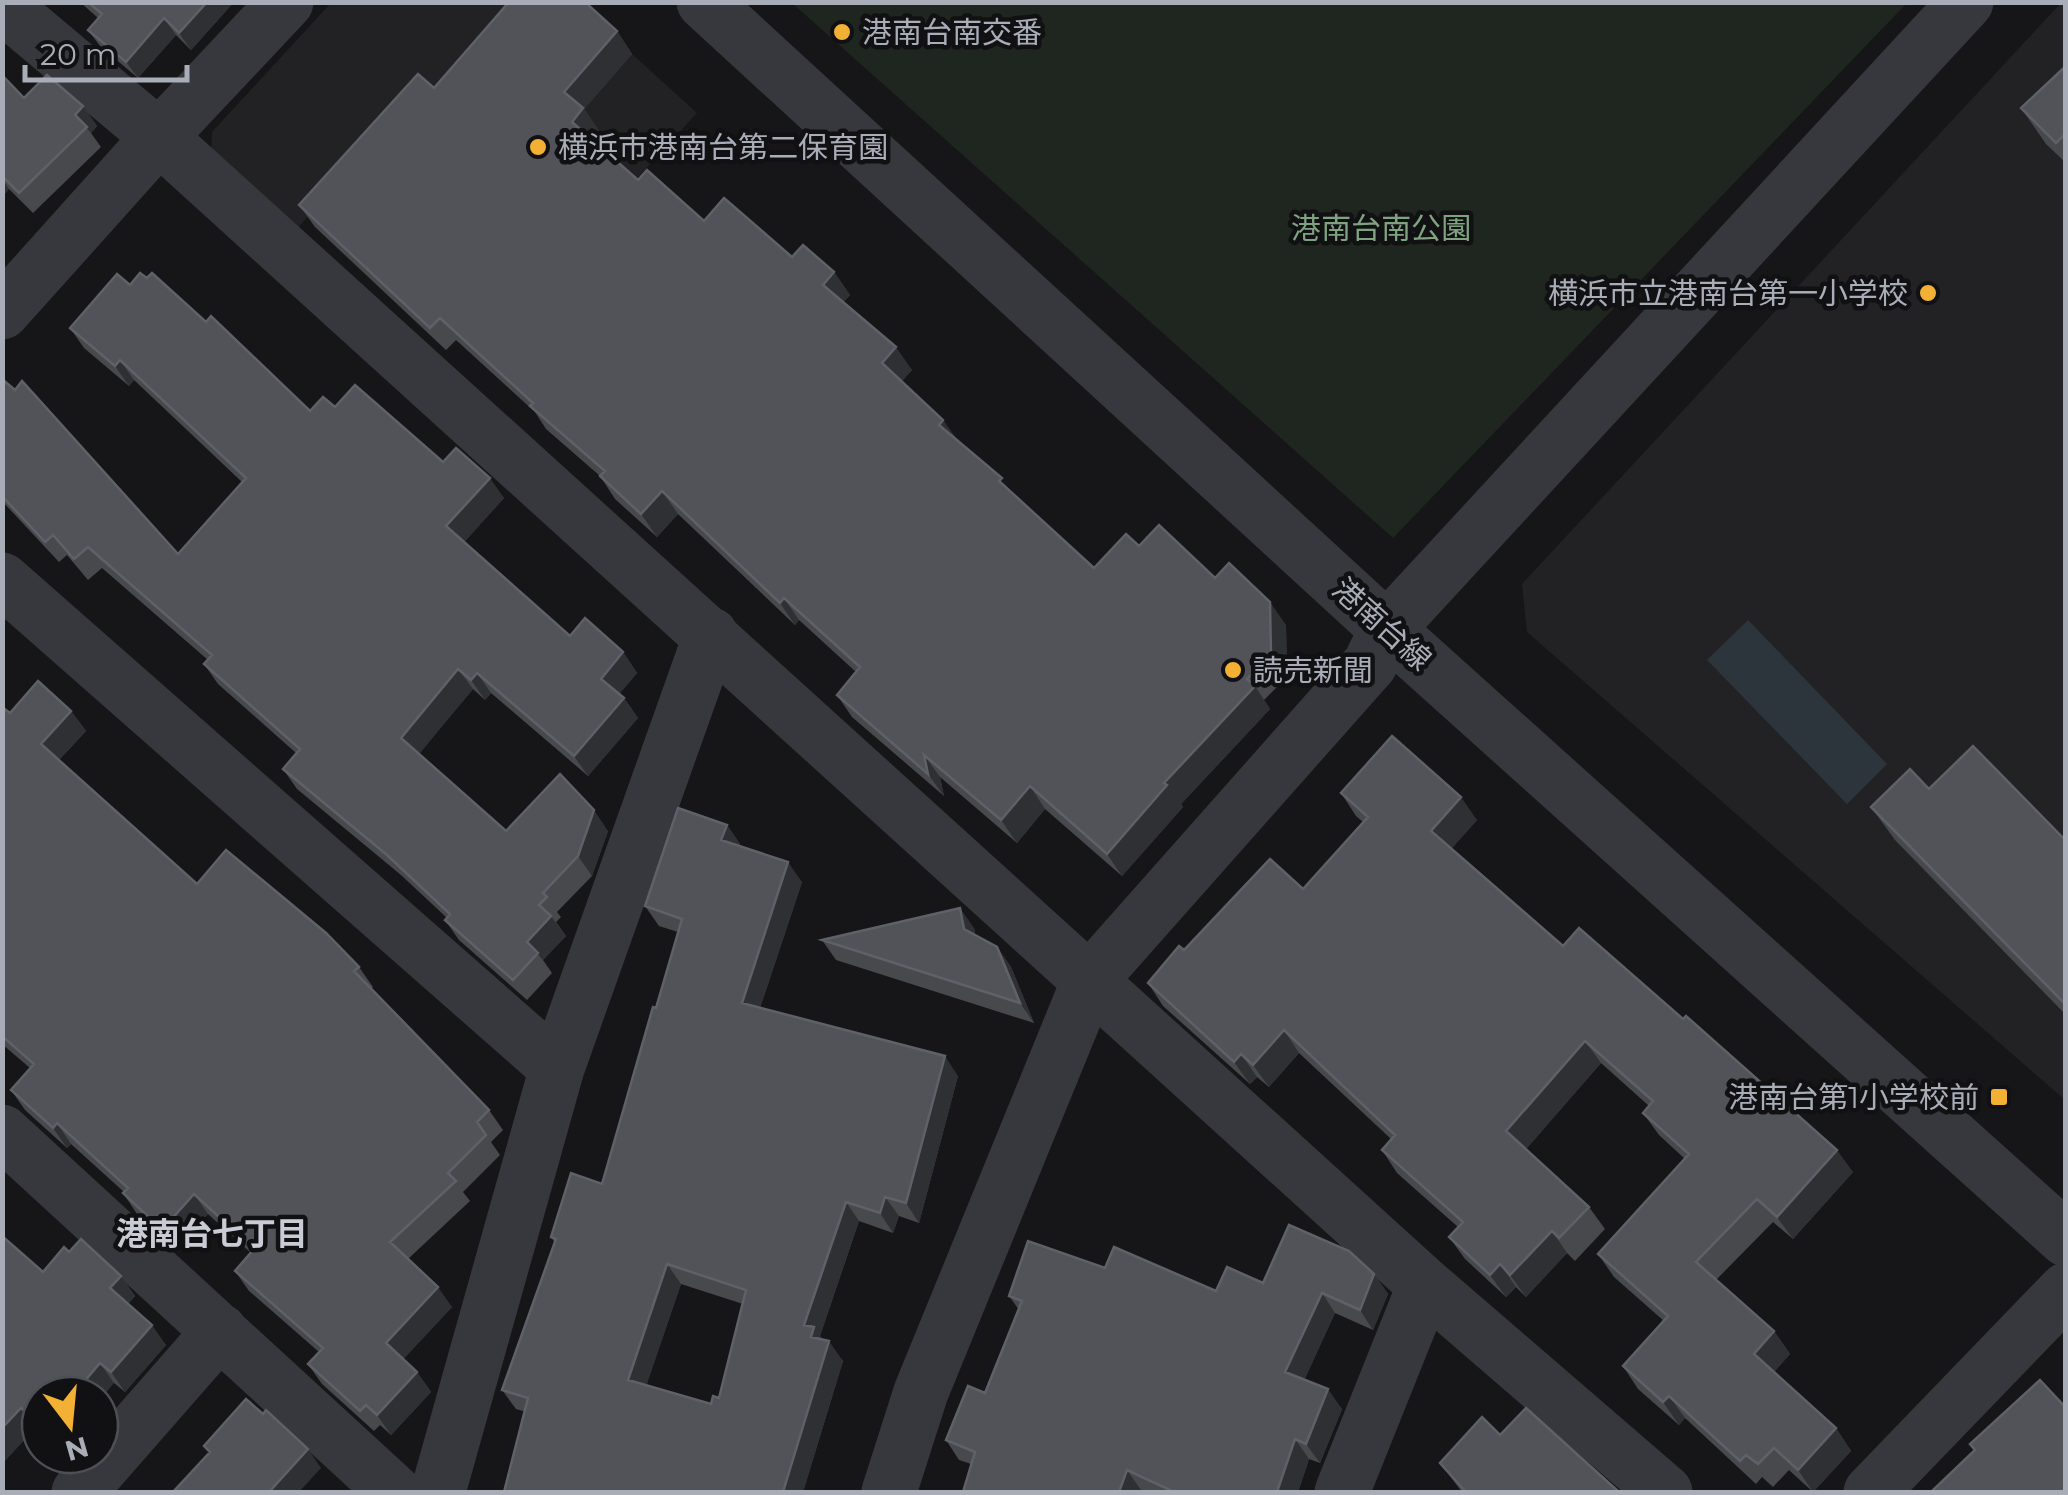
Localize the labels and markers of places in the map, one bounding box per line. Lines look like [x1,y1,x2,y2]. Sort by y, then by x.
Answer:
place label: 港南台南交番 [862,14,1042,51]
marker: 港南台南交番 [831,21,853,43]
place label: 横浜市港南台第二保育園 [558,129,888,166]
marker: 横浜市港南台第二保育園 [527,136,549,158]
place label: 横浜市立港南台第一小学校 [1548,275,1908,312]
marker: 横浜市立港南台第一小学校 [1917,282,1939,304]
place label: 読売新聞 [1253,652,1373,689]
marker: 読売新聞 [1222,659,1244,681]
place label: 港南台第1小学校前 [1728,1079,1979,1116]
marker: 港南台第1小学校前 [1988,1086,2010,1108]

